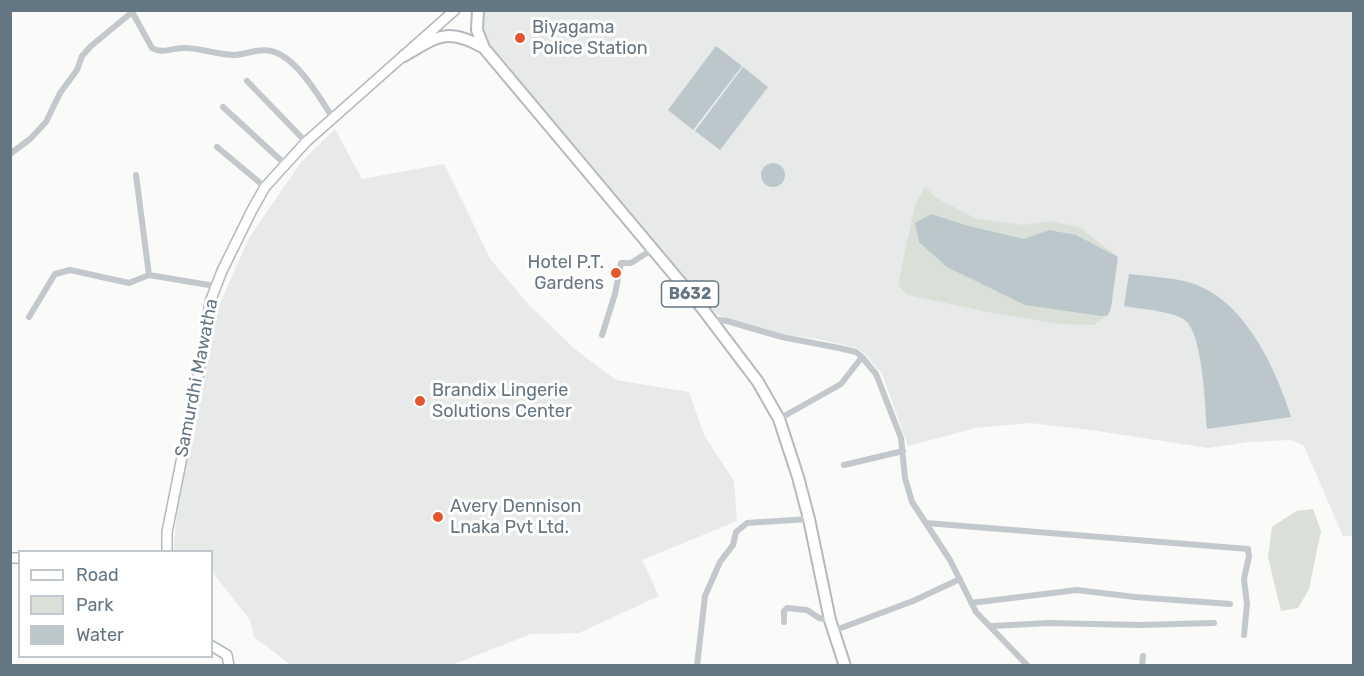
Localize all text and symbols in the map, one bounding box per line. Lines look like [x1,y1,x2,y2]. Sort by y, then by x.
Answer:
place label: Biyagama Police Station [532,17,648,60]
marker: Biyagama Police Station [513,31,527,45]
place label: Hotel P.T. Gardens [528,252,604,294]
marker: Hotel P.T. Gardens [609,266,623,280]
road number: B632 [662,281,718,307]
street label: Samurdhi Mawatha [171,297,223,459]
place label: Brandix Lingerie Solutions Center [432,380,572,422]
marker: Brandix Lingerie Solutions Center [413,394,427,408]
place label: Avery Dennison Lnaka Pvt Ltd. [450,496,581,538]
marker: Avery Dennison Lnaka Pvt Ltd. [431,510,445,524]
legend [18,550,213,658]
text: Road [76,564,119,586]
text: Park [76,594,113,616]
text: Water [76,624,124,646]

